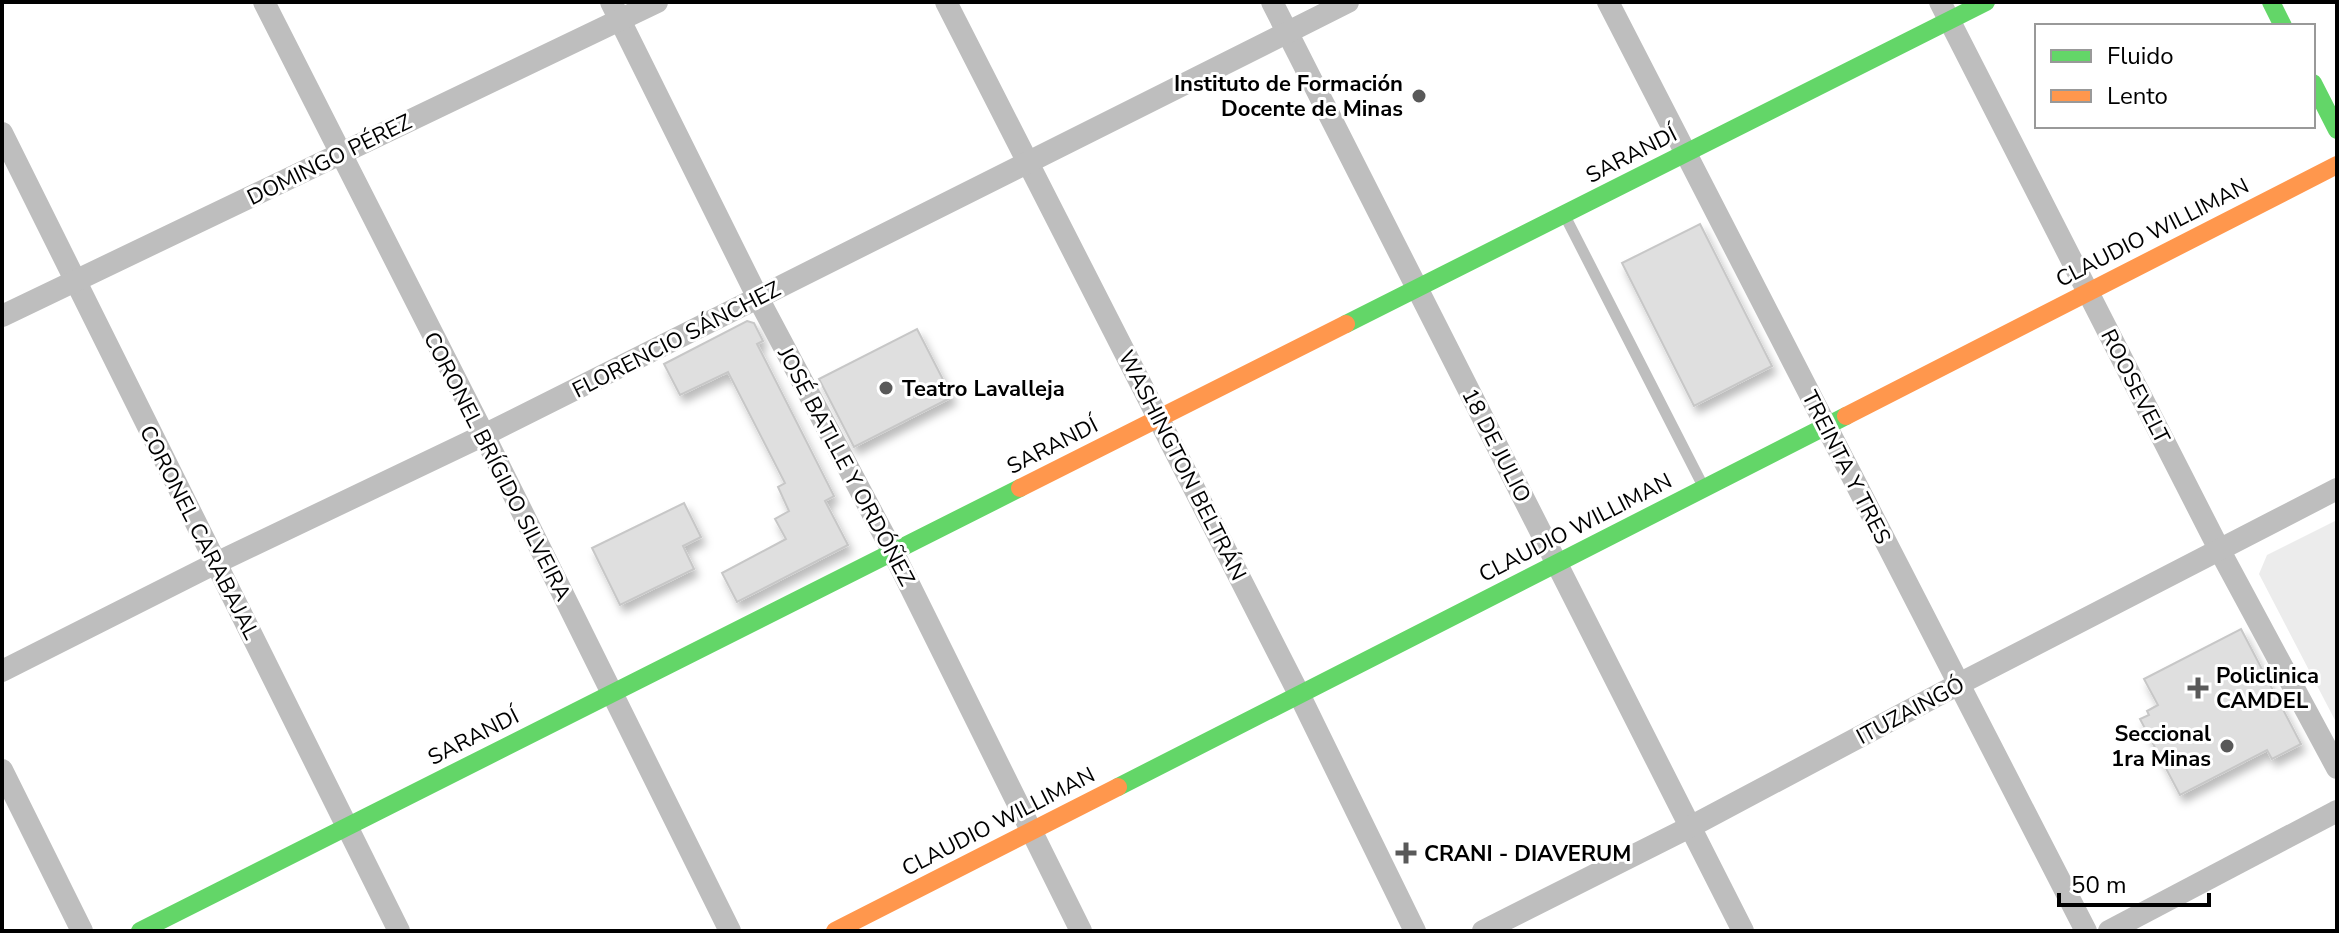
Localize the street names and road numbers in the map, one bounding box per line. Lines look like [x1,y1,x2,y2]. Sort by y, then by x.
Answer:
street label: DOMINGO PÉREZ [242,107,417,213]
street label: SARANDÍ [1581,119,1683,191]
street label: CLAUDIO WILLIMAN [2051,171,2254,295]
street label: FLORENCIO SÁNCHEZ [567,274,786,405]
street label: ROOSEVELT [2093,324,2177,450]
street label: CORONEL BRÍGIDO SILVEIRA [416,327,578,606]
street label: JOSÉ BATLLE Y ORDÓÑEZ [770,341,922,591]
street label: WASHINGTON BELTRÁN [1111,345,1253,586]
street label: 18 DE JULIO [1454,383,1538,508]
street label: TREINTA Y TRES [1794,385,1898,549]
street label: SARANDÍ [1002,410,1104,482]
street label: CORONEL CARABAJAL [132,420,266,645]
street label: CLAUDIO WILLIMAN [1474,466,1677,590]
street label: ITUZAINGÓ [1851,670,1970,752]
street label: SARANDÍ [423,701,525,773]
street label: CLAUDIO WILLIMAN [897,760,1100,884]

